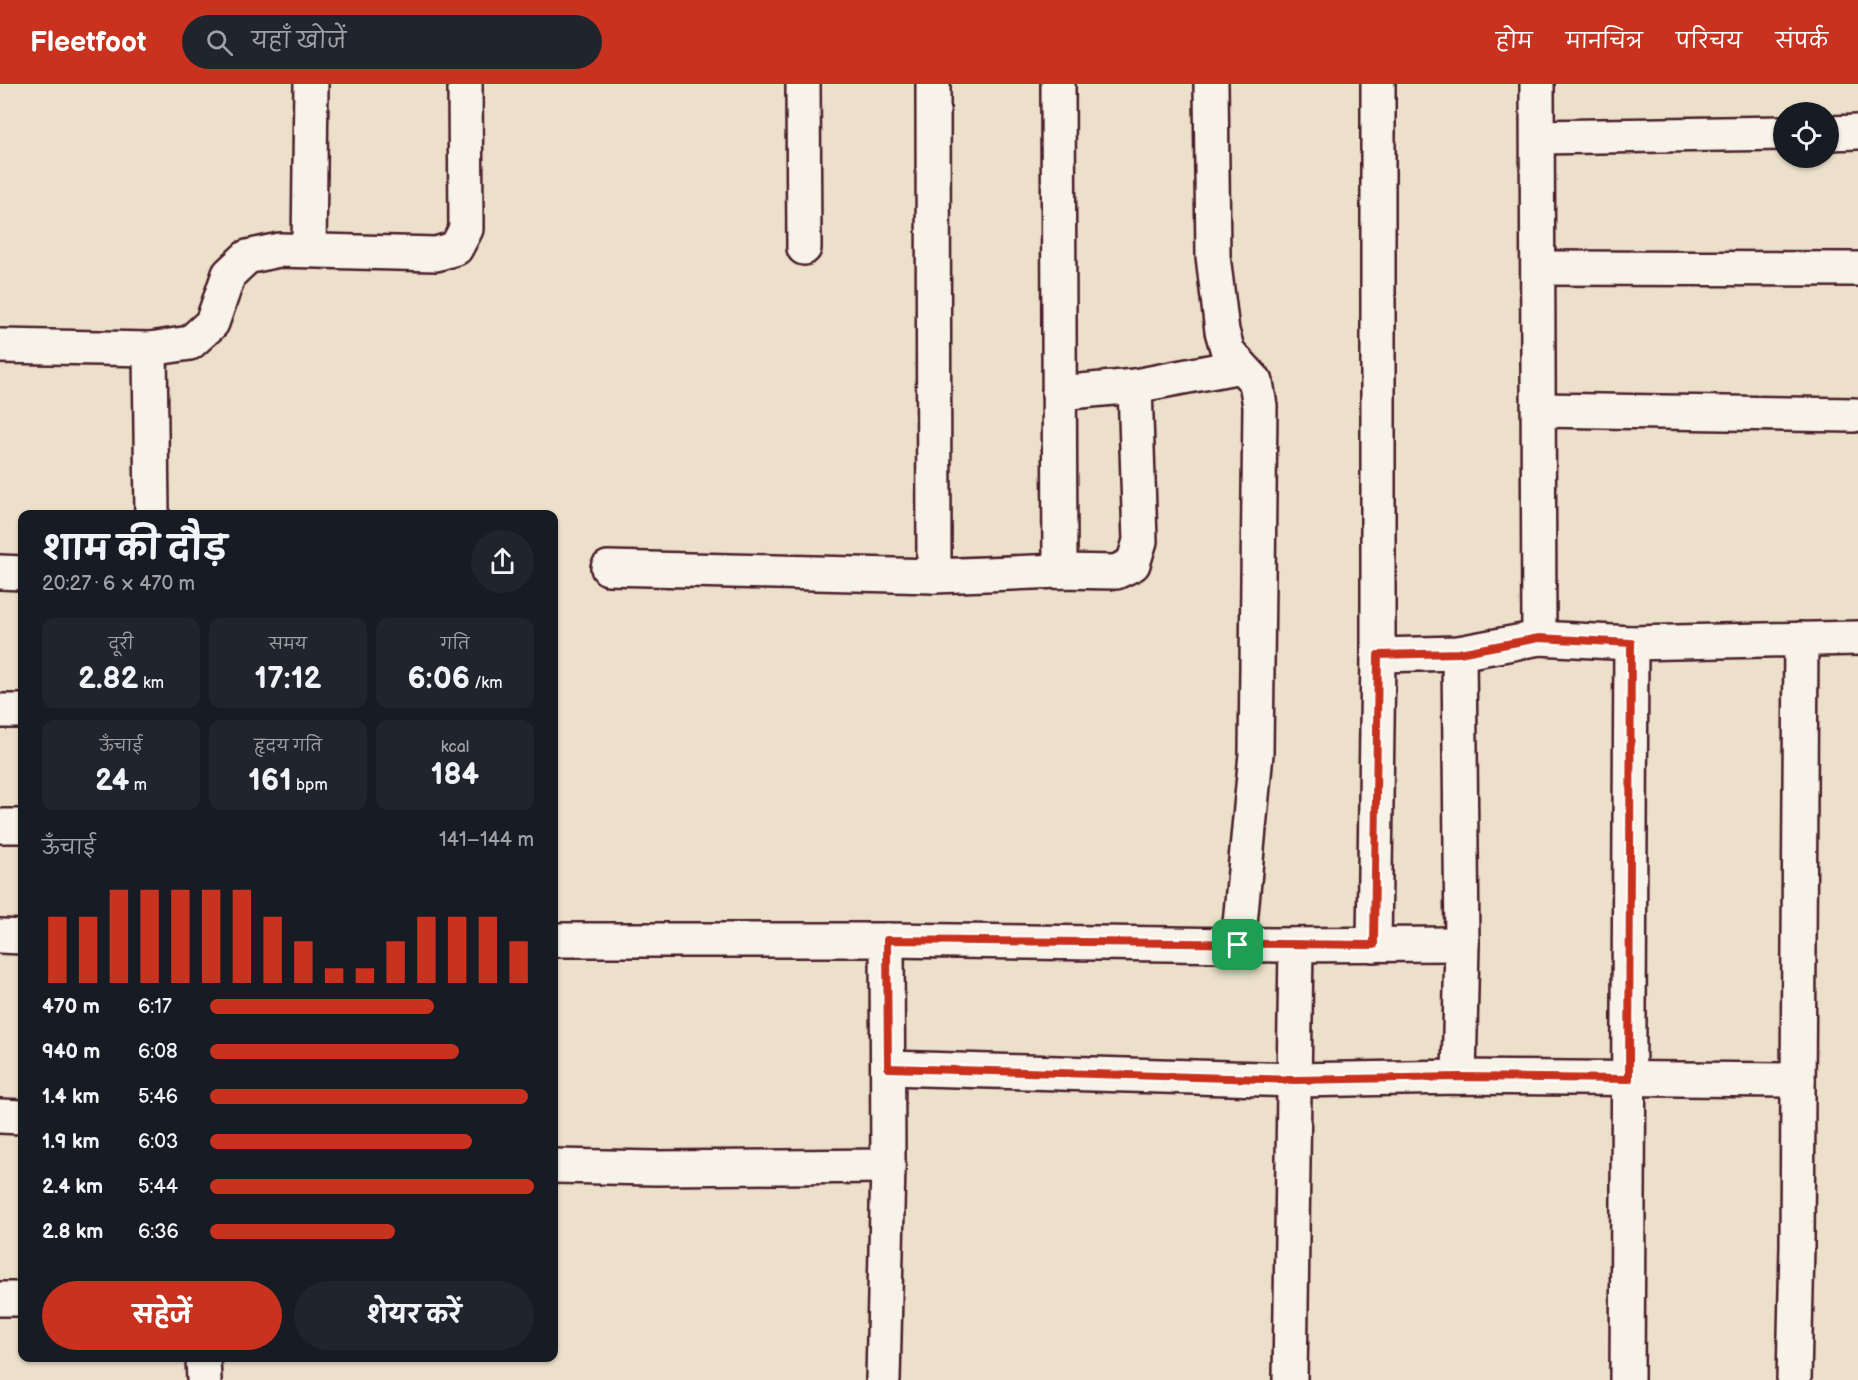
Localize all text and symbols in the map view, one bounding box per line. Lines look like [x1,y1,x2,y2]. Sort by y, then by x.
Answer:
search box [182,15,602,69]
text: Fleetfoot [30,26,146,59]
icon: search [203,26,236,59]
text: यहाँ खोजें [251,28,346,55]
text: होम [1496,29,1533,54]
text: मानचित्र [1566,29,1643,54]
text: परिचय [1676,29,1742,54]
text: संपर्क [1775,29,1828,54]
map controls [1773,102,1839,168]
button: locate [1773,102,1839,168]
text: शाम की दौड़ [42,529,227,569]
button: share [471,530,534,593]
text: 20:27 · 6 × 470 m [42,572,195,596]
text: दूरी [108,635,134,654]
text: समय [269,635,307,654]
text: गति [440,635,470,654]
text: 2.82 [78,661,139,697]
text: 17:12 [255,661,322,697]
text: 6:06 [408,661,470,697]
text: km [139,674,164,693]
text: /km [470,674,502,693]
text: ऊँचाई [100,737,142,756]
text: हृदय गति [254,737,322,756]
text: kcal [441,738,469,757]
text: 184 [431,757,479,793]
text: 24 [95,763,129,799]
text: 161 [248,763,292,799]
text: m [129,776,147,795]
text: bpm [292,776,328,795]
text: 141–144 m [439,828,534,852]
text: ऊँचाई [42,836,96,860]
pin [1212,919,1263,970]
icon: arrive [1221,928,1254,961]
text: 470 m [42,995,100,1019]
text: 6:17 [138,995,172,1019]
text: 940 m [42,1040,100,1064]
text: 6:08 [138,1040,178,1064]
text: 1.4 km [42,1085,100,1109]
text: 5:46 [138,1085,178,1109]
text: 1.9 km [42,1130,99,1154]
text: 6:03 [138,1130,178,1154]
text: 2.4 km [42,1175,103,1199]
text: 5:44 [138,1175,178,1199]
text: 2.8 km [42,1220,103,1244]
text: 6:36 [138,1220,179,1244]
button: सहेजें [42,1281,282,1350]
button: शेयर करें [294,1281,534,1350]

